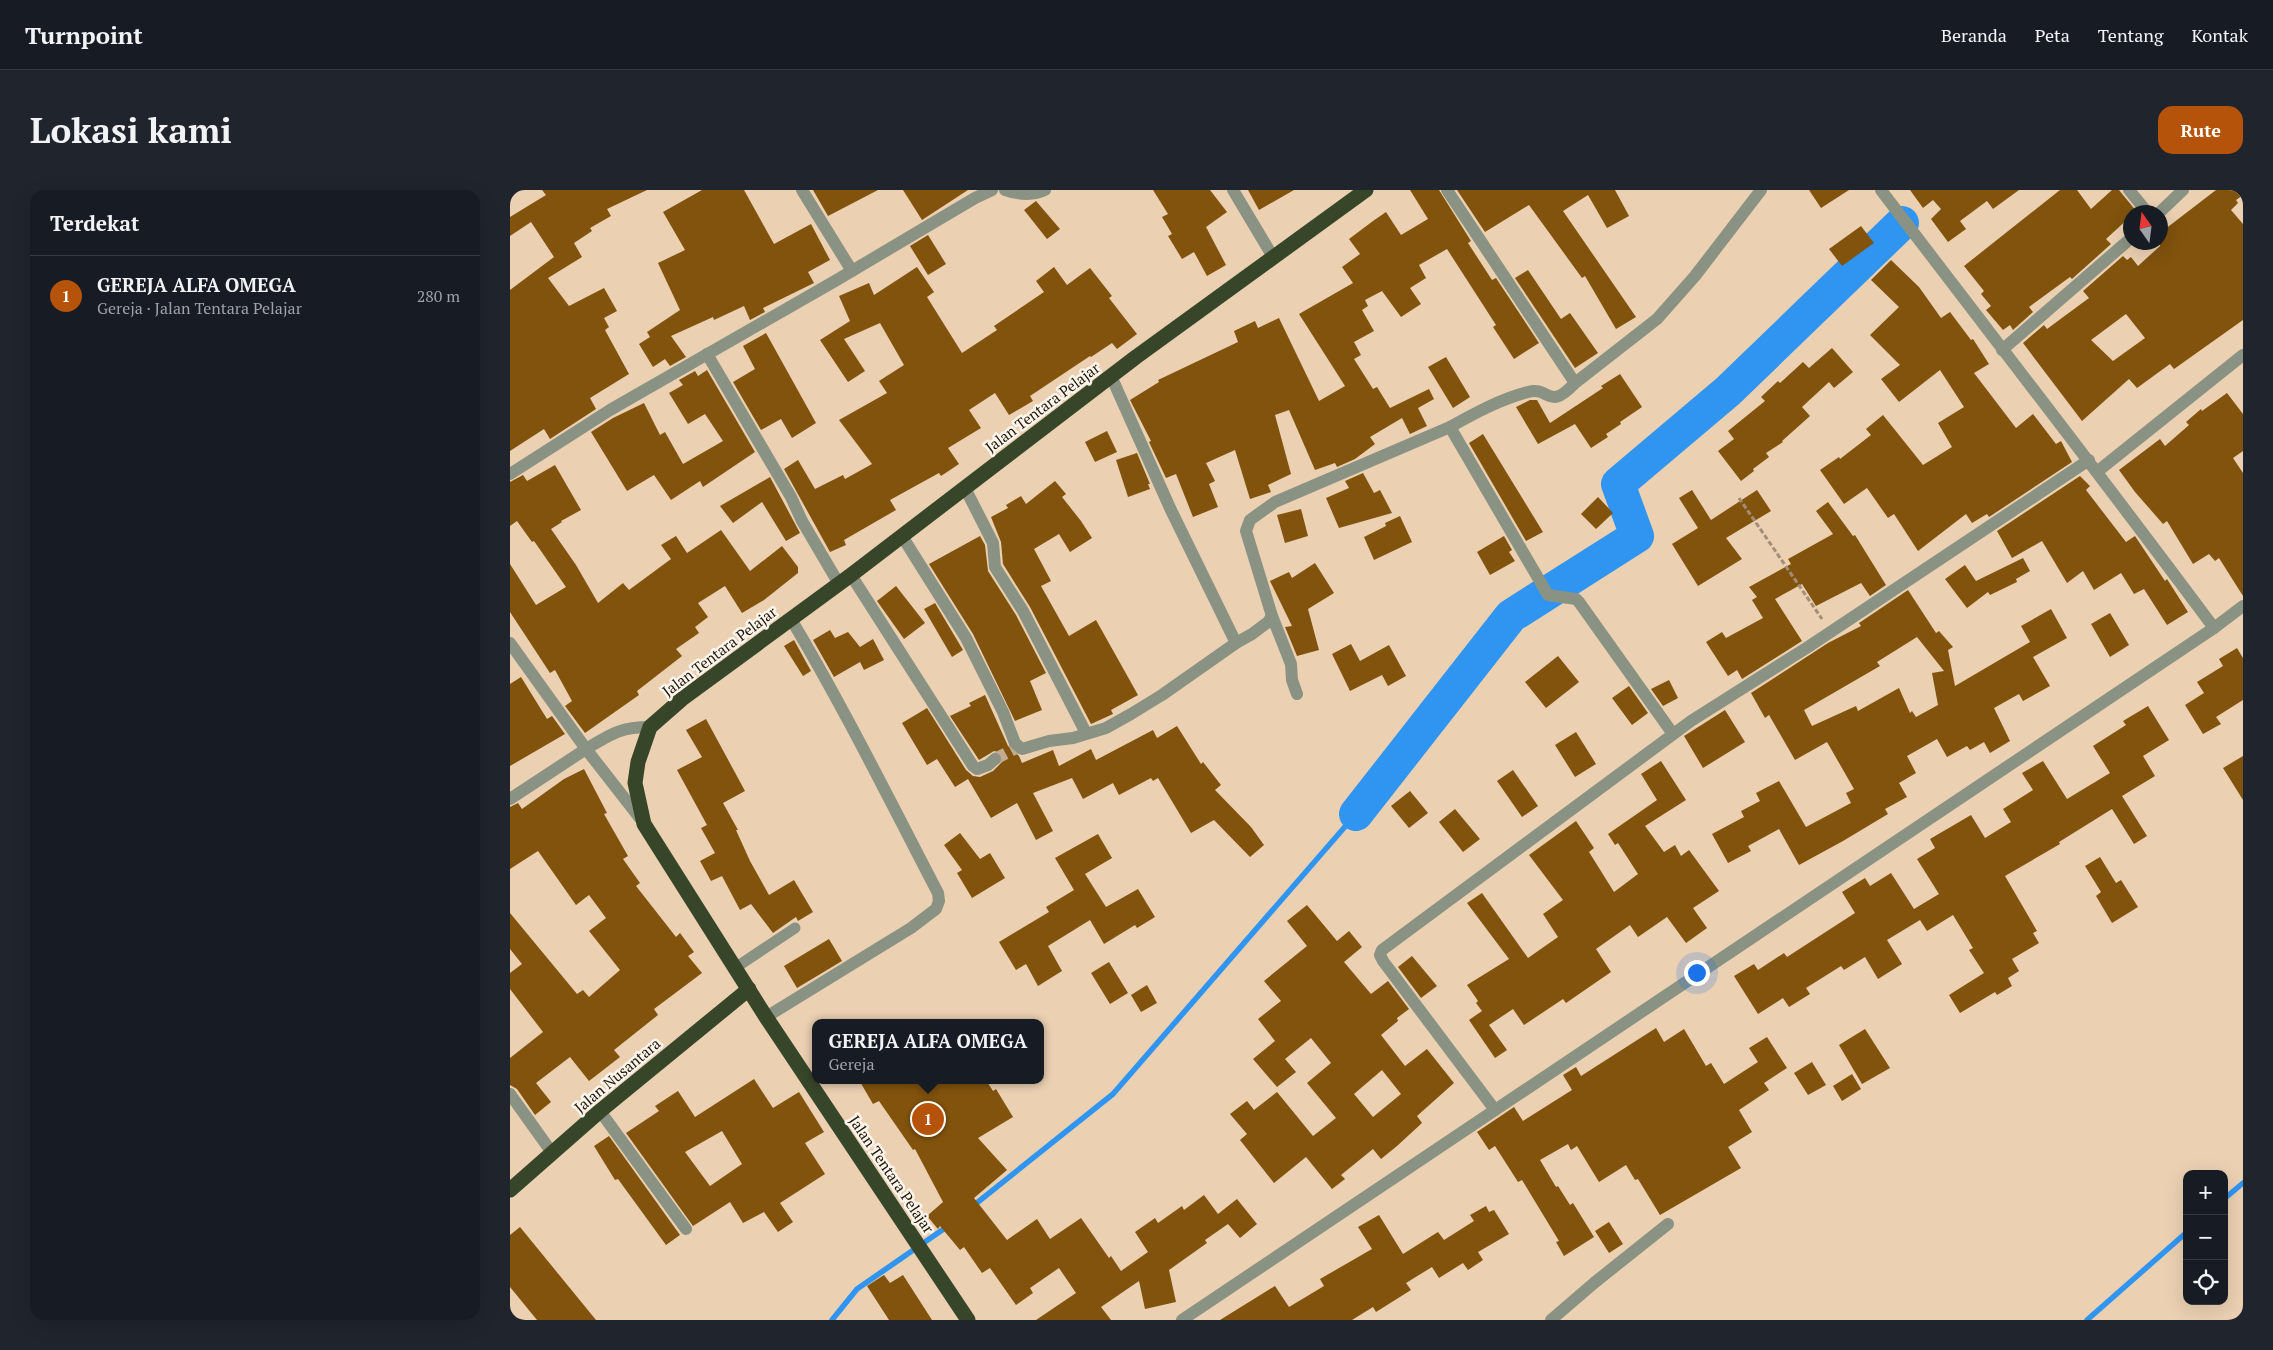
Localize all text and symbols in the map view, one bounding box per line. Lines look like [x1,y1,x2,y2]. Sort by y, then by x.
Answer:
text: Turnpoint [25,19,143,51]
text: Beranda [1941,23,2007,47]
text: Peta [2035,23,2070,47]
text: Tentang [2098,23,2164,47]
text: Kontak [2192,23,2248,47]
button: Rute [2158,106,2243,154]
text: Lokasi kami [30,107,232,153]
north arrow [2123,205,2168,250]
text: Terdekat [50,209,139,237]
text: GEREJA ALFA OMEGA [97,272,296,297]
text: 1 [61,285,71,307]
text: 280 m [417,285,460,307]
text: Gereja · Jalan Tentara Pelajar [97,297,302,319]
street label: Jalan Tentara Pelajar [981,357,1103,457]
street label: Jalan Tentara Pelajar [658,601,780,701]
your location [1684,960,1710,986]
popup [812,1019,1044,1084]
text: GEREJA ALFA OMEGA [829,1028,1027,1053]
street label: Jalan Nusantara [570,1033,664,1117]
text: Gereja [829,1053,875,1075]
pin: 1 [912,1100,944,1138]
street label: Jalan Tentara Pelajar [845,1111,939,1237]
map controls [2183,1170,2228,1305]
button: + [2183,1170,2228,1215]
button: − [2183,1215,2228,1260]
button: locate [2183,1260,2228,1305]

